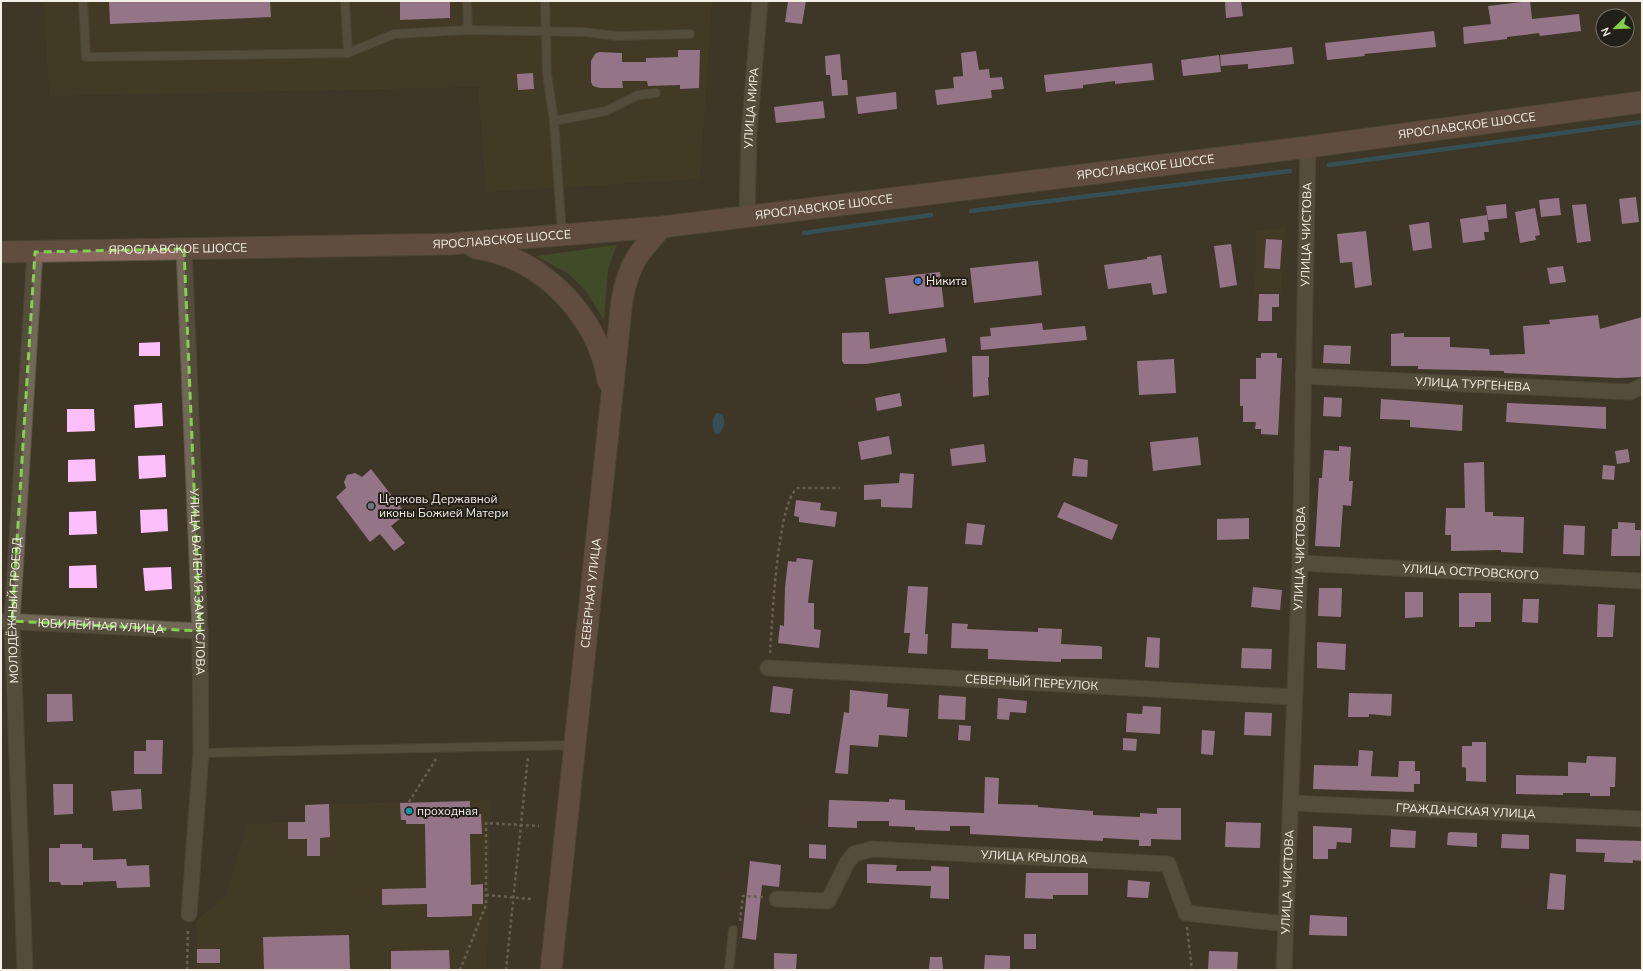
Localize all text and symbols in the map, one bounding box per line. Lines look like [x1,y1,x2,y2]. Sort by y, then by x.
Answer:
north arrow [1595,8,1635,48]
text: N [1598,25,1615,38]
street label: УЛИЦА МИРА [741,67,762,150]
street label: ЯРОСЛАВСКОЕ ШОССЕ [1397,108,1537,143]
street label: ЯРОСЛАВСКОЕ ШОССЕ [1076,151,1215,184]
street label: УЛИЦА ЧИСТОВА [1297,182,1315,288]
street label: ЯРОСЛАВСКОЕ ШОССЕ [754,190,894,223]
street label: ЯРОСЛАВСКОЕ ШОССЕ [433,226,571,252]
street label: ЯРОСЛАВСКОЕ ШОССЕ [109,240,247,258]
place label: Никита [926,273,967,289]
marker: Никита [913,276,923,286]
street label: УЛИЦА ТУРГЕНЕВА [1414,373,1531,395]
street label: УЛИЦА ВАЛЕРИЯ ЗАМЫСЛОВА [186,487,208,675]
place label: Церковь Державной иконы Божией Матери [379,491,508,521]
marker: Церковь Державной иконы Божией Матери [366,501,376,511]
street label: УЛИЦА ЧИСТОВА [1290,506,1309,612]
street label: МОЛОДЁЖНЫЙ ПРОЕЗД [4,536,25,684]
street label: СЕВЕРНАЯ УЛИЦА [577,537,605,649]
street label: УЛИЦА ОСТРОВСКОГО [1401,560,1539,584]
street label: ЮБИЛЕЙНАЯ УЛИЦА [37,615,165,637]
street label: СЕВЕРНЫЙ ПЕРЕУЛОК [965,671,1099,694]
street label: ГРАЖДАНСКАЯ УЛИЦА [1396,800,1536,822]
place label: проходная [417,803,478,819]
marker: проходная [404,806,414,816]
street label: УЛИЦА ЧИСТОВА [1277,829,1298,936]
street label: УЛИЦА КРЫЛОВА [979,846,1088,868]

